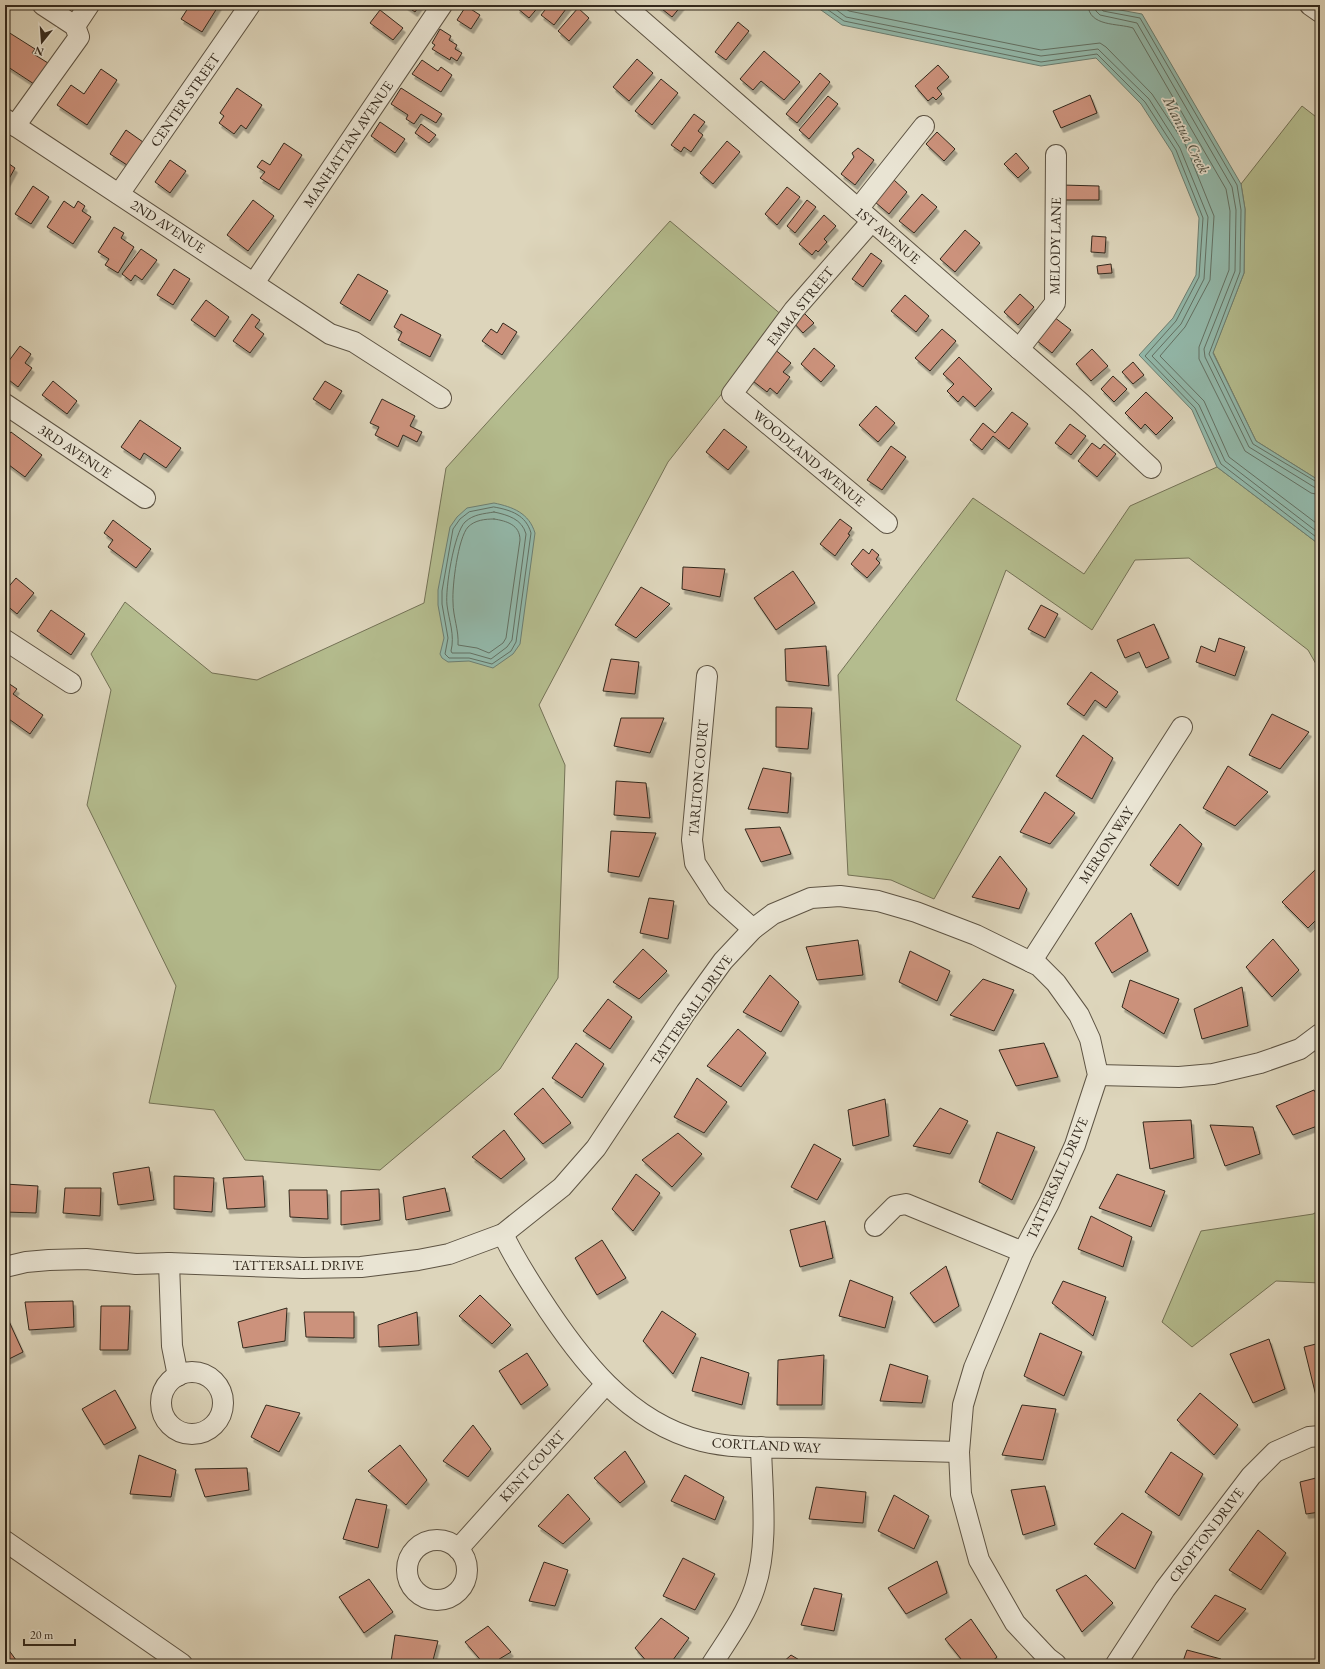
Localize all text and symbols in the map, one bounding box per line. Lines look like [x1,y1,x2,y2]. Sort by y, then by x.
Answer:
north arrow [22,22,62,62]
text: N [33,44,45,60]
street label: CENTER STREET [146,49,224,150]
street label: MANHATTAN AVENUE [299,77,397,211]
water label: Mantua Creek [1159,92,1215,177]
street label: 2ND AVENUE [127,195,209,257]
street label: MELODY LANE [1045,197,1065,295]
street label: 1ST AVENUE [852,202,924,268]
street label: EMMA STREET [763,262,838,349]
street label: WOODLAND AVENUE [749,406,869,510]
street label: 3RD AVENUE [35,420,115,482]
street label: TARLTON COURT [684,718,712,837]
street label: MERION WAY [1075,803,1138,887]
street label: TATTERSALL DRIVE [646,951,736,1069]
street label: TATTERSALL DRIVE [1022,1114,1092,1242]
street label: TATTERSALL DRIVE [232,1256,364,1274]
street label: KENT COURT [495,1426,569,1505]
street label: CORTLAND WAY [711,1433,822,1457]
street label: CROFTON DRIVE [1164,1484,1248,1586]
scale bar [24,1621,75,1647]
text: 20 m [30,1627,54,1643]

